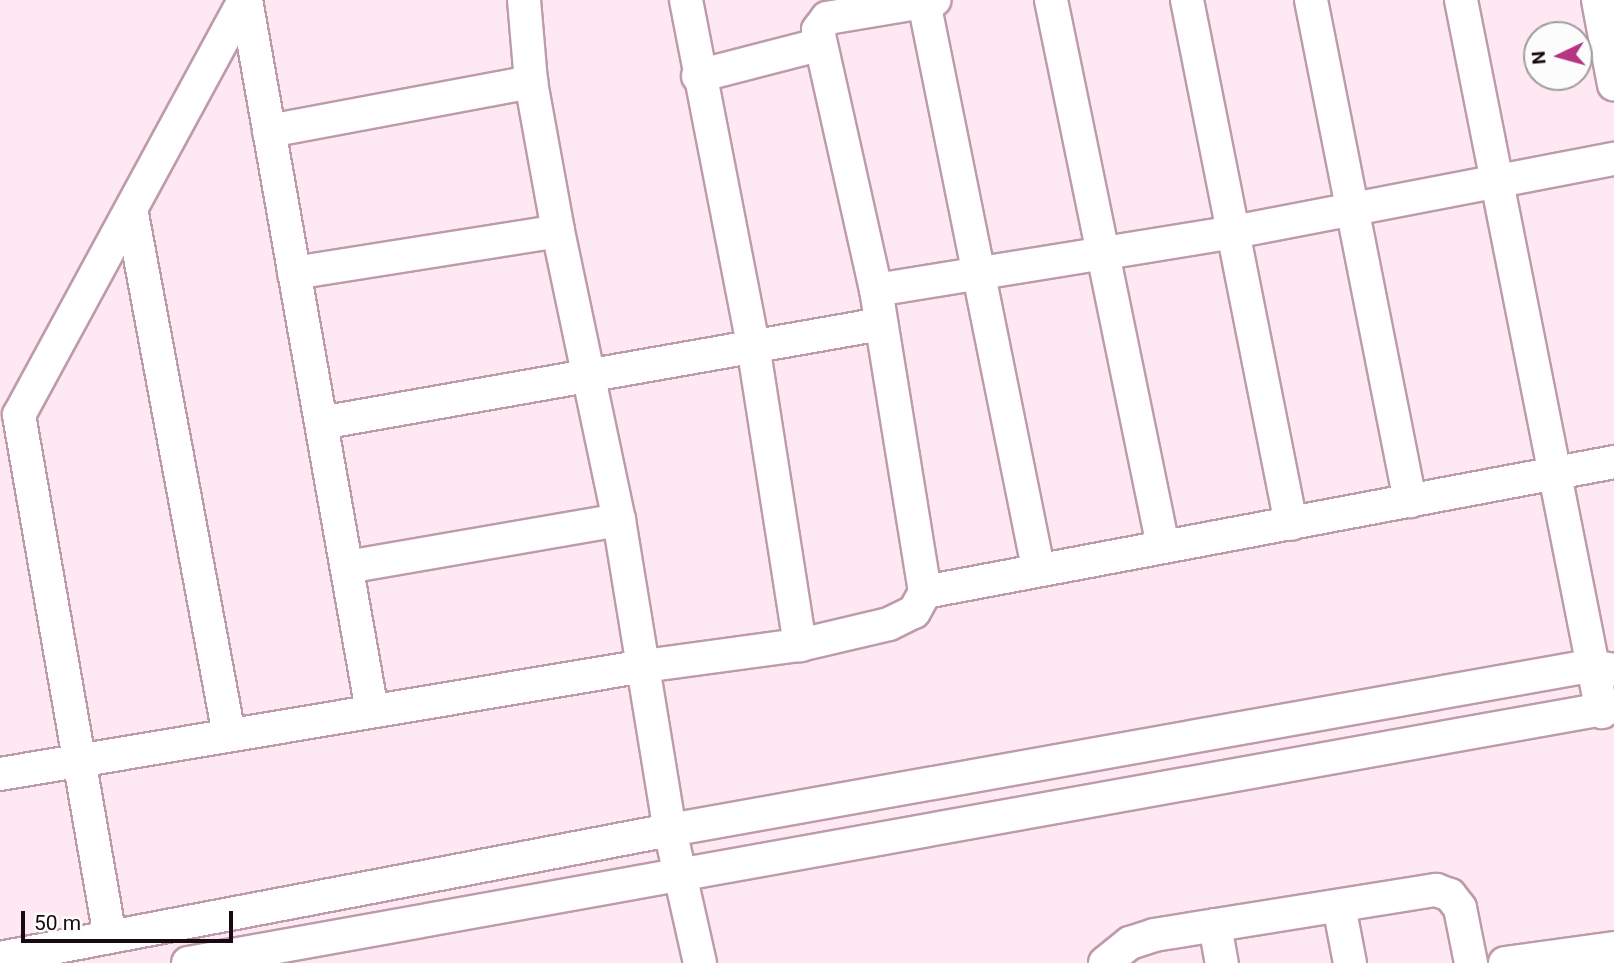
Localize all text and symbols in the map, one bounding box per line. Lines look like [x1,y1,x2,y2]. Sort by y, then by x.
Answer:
north arrow [1523,21,1593,91]
text: N [1527,50,1551,65]
scale bar [24,897,236,941]
text: 50 m [34,911,81,935]

